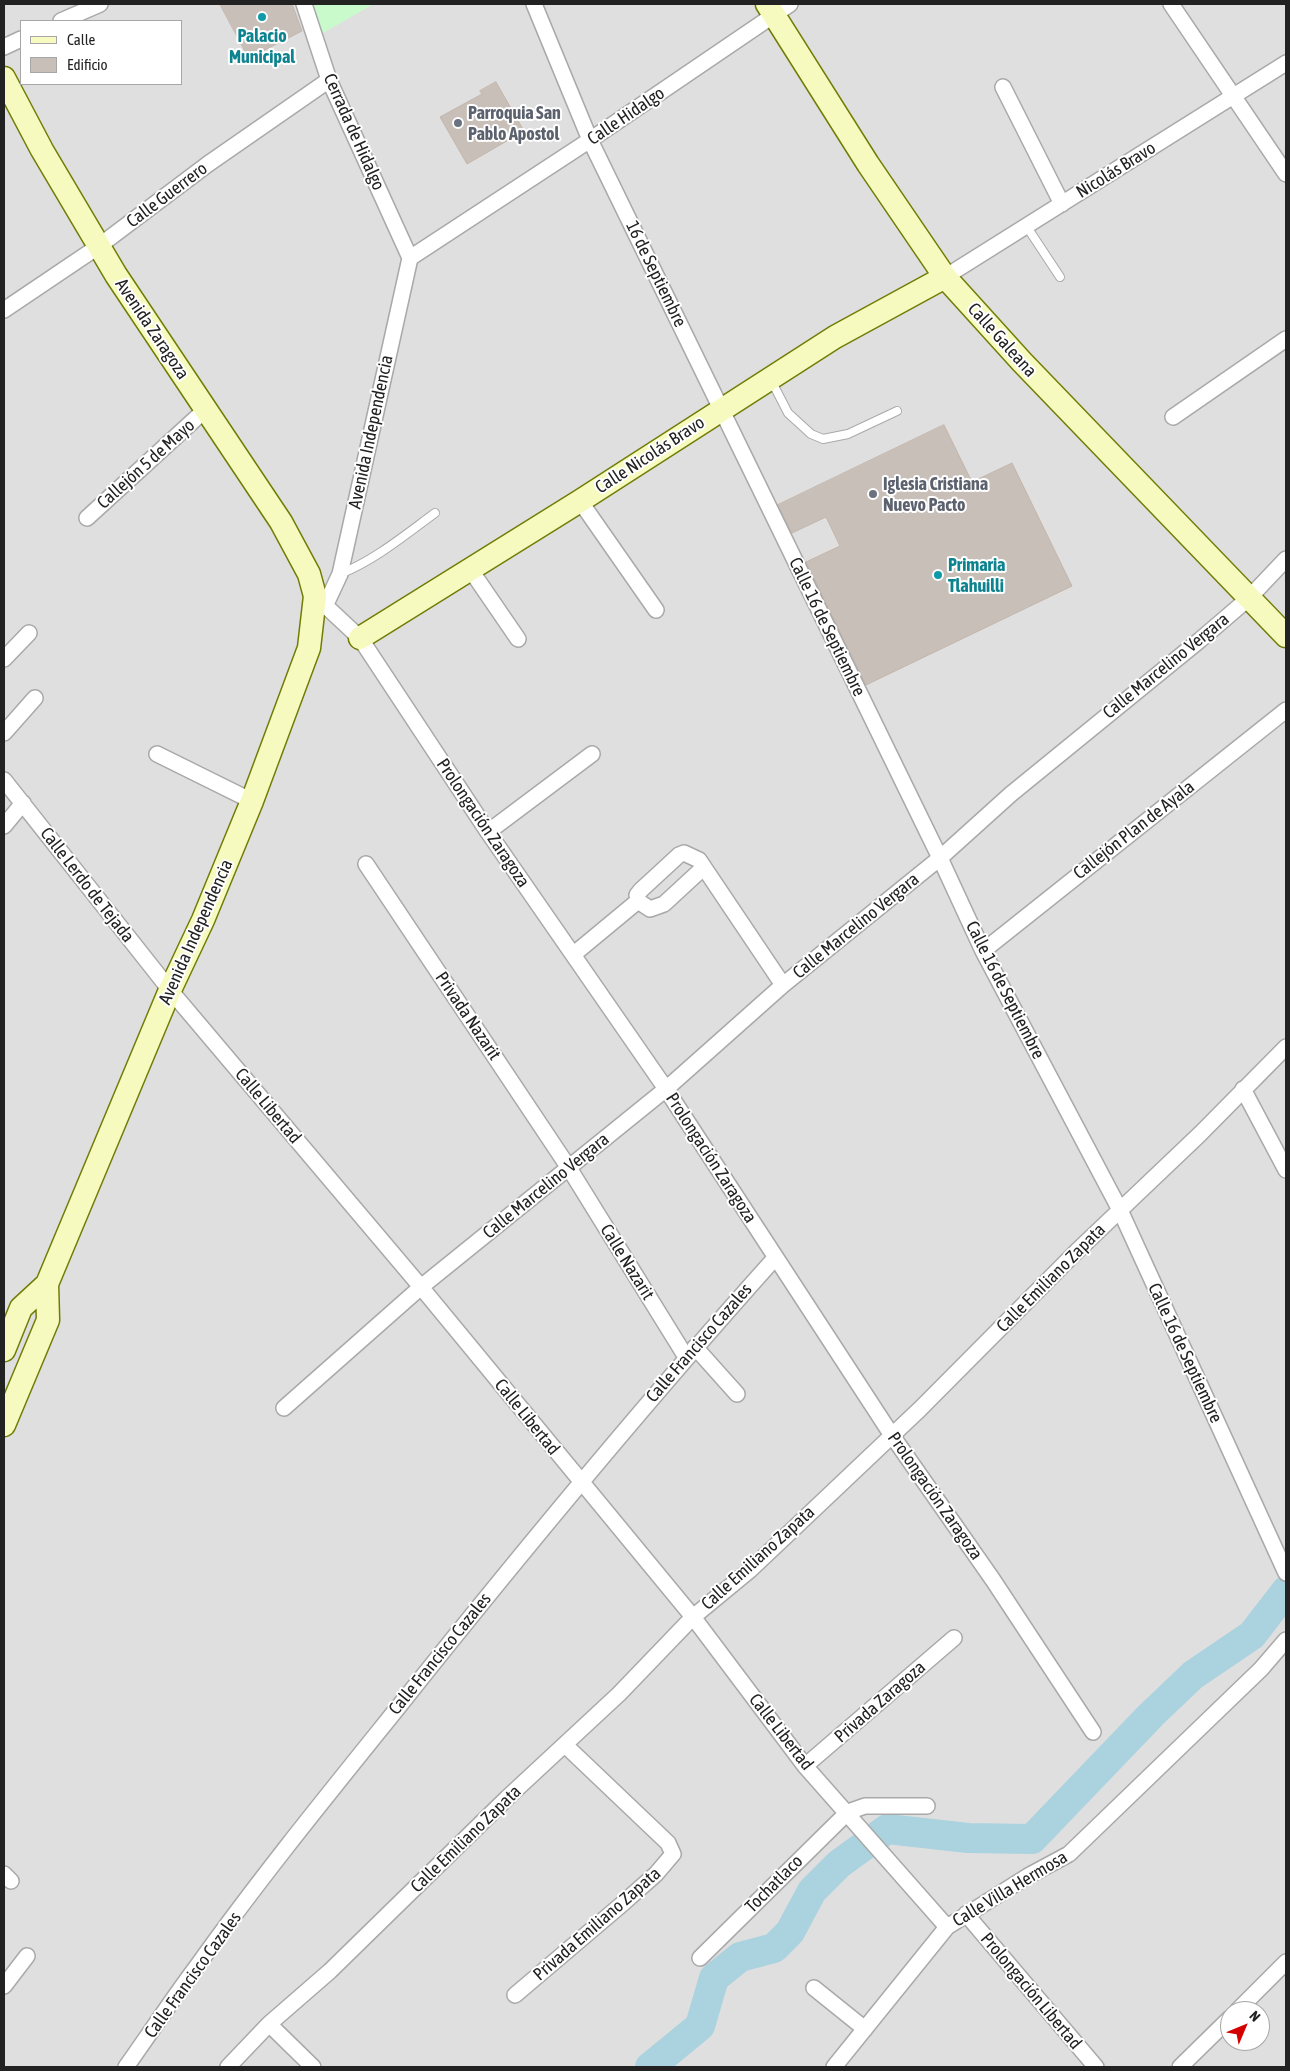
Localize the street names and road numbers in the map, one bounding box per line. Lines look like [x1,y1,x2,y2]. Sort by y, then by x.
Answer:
street label: Cerrada de Hidalgo [319,70,389,194]
street label: Calle Hidalgo [583,82,669,150]
street label: Nicolás Bravo [1072,137,1160,203]
street label: Calle Guerrero [122,158,212,232]
street label: 16 de Septiembre [621,217,691,331]
street label: Avenida Zaragoza [110,275,194,383]
street label: Calle Galeana [963,298,1041,382]
street label: Avenida Independencia [344,353,398,511]
street label: Calle Nicolás Bravo [591,412,709,498]
street label: Callejón 5 de Mayo [93,414,199,514]
street label: Calle 16 de Septiembre [784,554,870,700]
street label: Calle Marcelino Vergara [1099,609,1233,723]
street label: Prolongación Zaragoza [432,754,534,892]
street label: Callejón Plan de Ayala [1069,776,1199,884]
street label: Calle Lerdo de Tejada [35,823,139,947]
street label: Avenida Independencia [154,856,238,1008]
street label: Calle Marcelino Vergara [789,869,923,983]
street label: Calle 16 de Septiembre [961,917,1049,1063]
street label: Privada Nazarit [431,968,505,1064]
street label: Calle Libertad [230,1064,306,1148]
street label: Prolongación Zaragoza [661,1089,761,1227]
street label: Calle Marcelino Vergara [479,1129,613,1243]
street label: Calle Emiliano Zapata [992,1219,1110,1337]
street label: Calle Nazarit [595,1220,659,1304]
street label: Calle Francisco Cazales [641,1279,757,1407]
street label: Calle 16 de Septiembre [1143,1280,1227,1426]
street label: Calle Libertad [490,1375,564,1459]
street label: Prolongación Zaragoza [883,1428,987,1564]
street label: Calle Emiliano Zapata [697,1501,819,1615]
street label: Calle Francisco Cazales [384,1589,496,1719]
street label: Privada Zaragoza [830,1657,930,1747]
street label: Calle Libertad [744,1689,818,1775]
street label: Calle Emiliano Zapata [406,1781,526,1897]
street label: Calle Villa Hermosa [949,1846,1071,1932]
street label: Tochatlaco [741,1851,807,1917]
street label: Privada Emiliano Zapata [529,1863,665,1985]
street label: Calle Francisco Cazales [140,1908,246,2042]
street label: Prolongación Libertad [976,1928,1086,2054]

